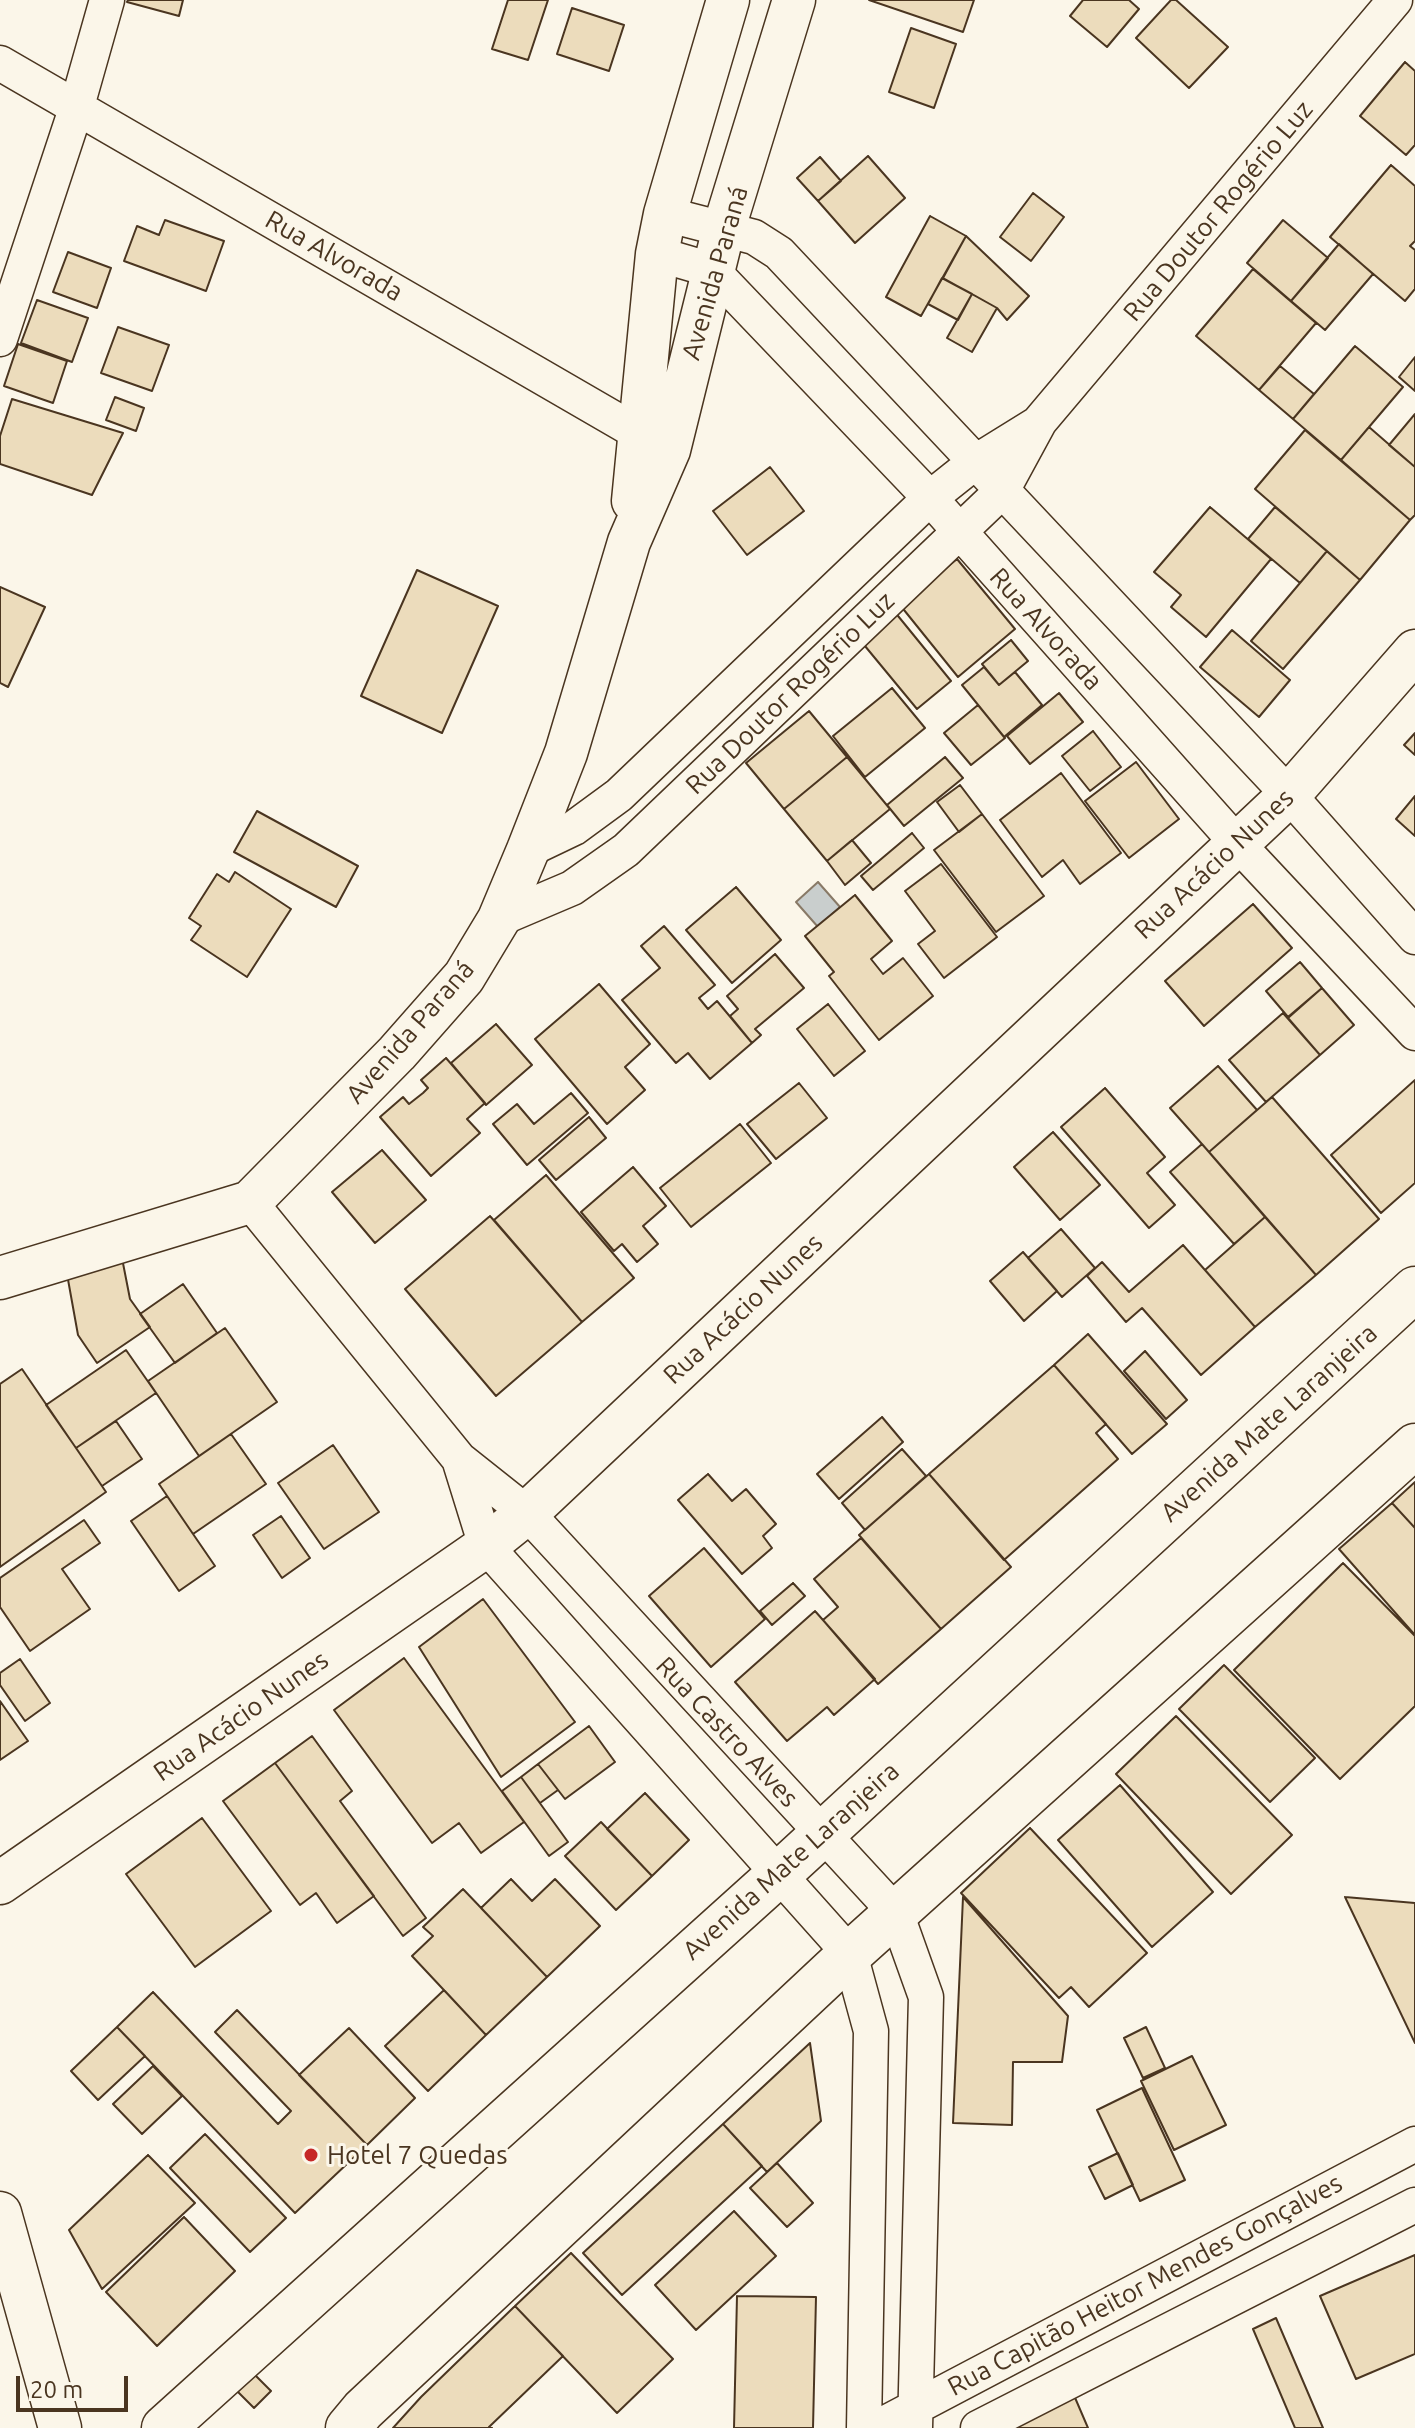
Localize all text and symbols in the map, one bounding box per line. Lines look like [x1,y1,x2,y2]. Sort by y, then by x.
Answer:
street label: Rua Doutor Rogério Luz [1117,94,1319,328]
street label: Avenida Paraná [675,183,755,363]
street label: Rua Alvorada [260,204,408,308]
street label: Rua Alvorada [983,561,1109,697]
street label: Rua Doutor Rogério Luz [679,585,901,801]
street label: Rua Acácio Nunes [1128,782,1300,946]
street label: Avenida Paraná [339,954,481,1110]
street label: Rua Acácio Nunes [657,1227,829,1391]
street label: Avenida Mate Laranjeira [1154,1318,1384,1528]
street label: Rua Acácio Nunes [148,1644,334,1788]
street label: Rua Castro Alves [649,1650,805,1814]
street label: Avenida Mate Laranjeira [676,1756,906,1966]
place label: Hotel 7 Quedas [327,2139,507,2171]
marker: Hotel 7 Quedas [302,2146,320,2164]
street label: Rua Capitão Heitor Mendes Gonçalves [942,2167,1348,2403]
scale bar [20,2360,132,2410]
text: 20 m [30,2376,83,2403]

